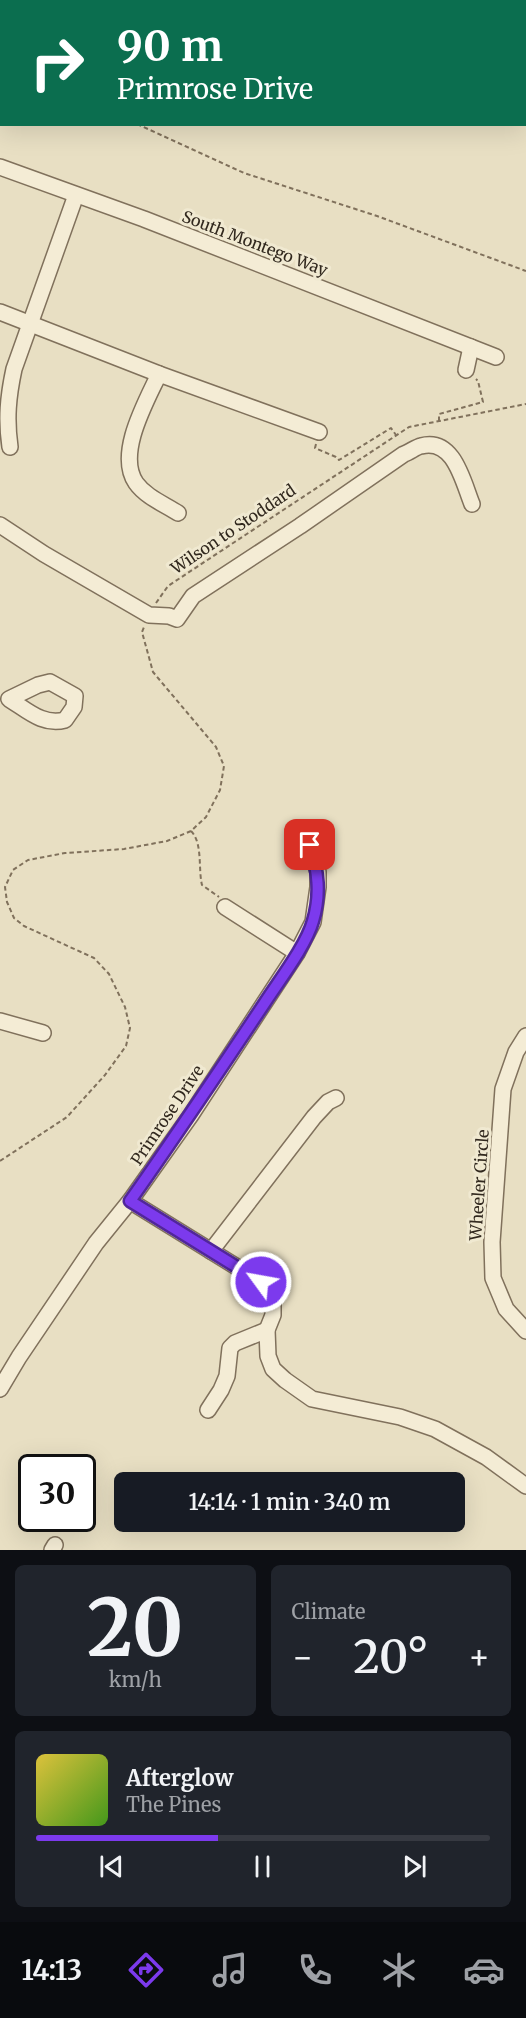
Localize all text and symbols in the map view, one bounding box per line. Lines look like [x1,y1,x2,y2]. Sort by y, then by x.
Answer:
text: 90 m [117,20,223,72]
icon: right [18,24,96,102]
text: Primrose Drive [117,72,313,106]
street label: South Montego Way [179,206,331,280]
street label: Wilson to Stoddard [166,480,299,579]
pin [284,819,335,870]
icon: arrive [293,828,326,861]
street label: Primrose Drive [126,1061,208,1169]
street label: Wheeler Circle [465,1129,493,1242]
position arrow [229,1250,293,1314]
speed limit sign: 30 [18,1454,96,1532]
text: 14:14 · 1 min · 340 m [188,1488,391,1516]
text: 20 [87,1579,183,1677]
text: Climate [292,1599,366,1624]
text: 20° [353,1629,428,1685]
text: − [292,1637,314,1678]
text: + [468,1637,490,1678]
text: km/h [109,1667,162,1692]
text: Afterglow [126,1764,233,1792]
text: The Pines [126,1792,221,1817]
icon: previous [95,1850,128,1883]
icon: pause [246,1850,279,1883]
icon: next [398,1850,431,1883]
icon: directions [125,1949,167,1991]
icon: music [209,1949,251,1991]
icon: phone [294,1949,336,1991]
icon: climate [378,1949,420,1991]
icon: car [463,1949,505,1991]
text: 14:13 [21,1953,82,1987]

